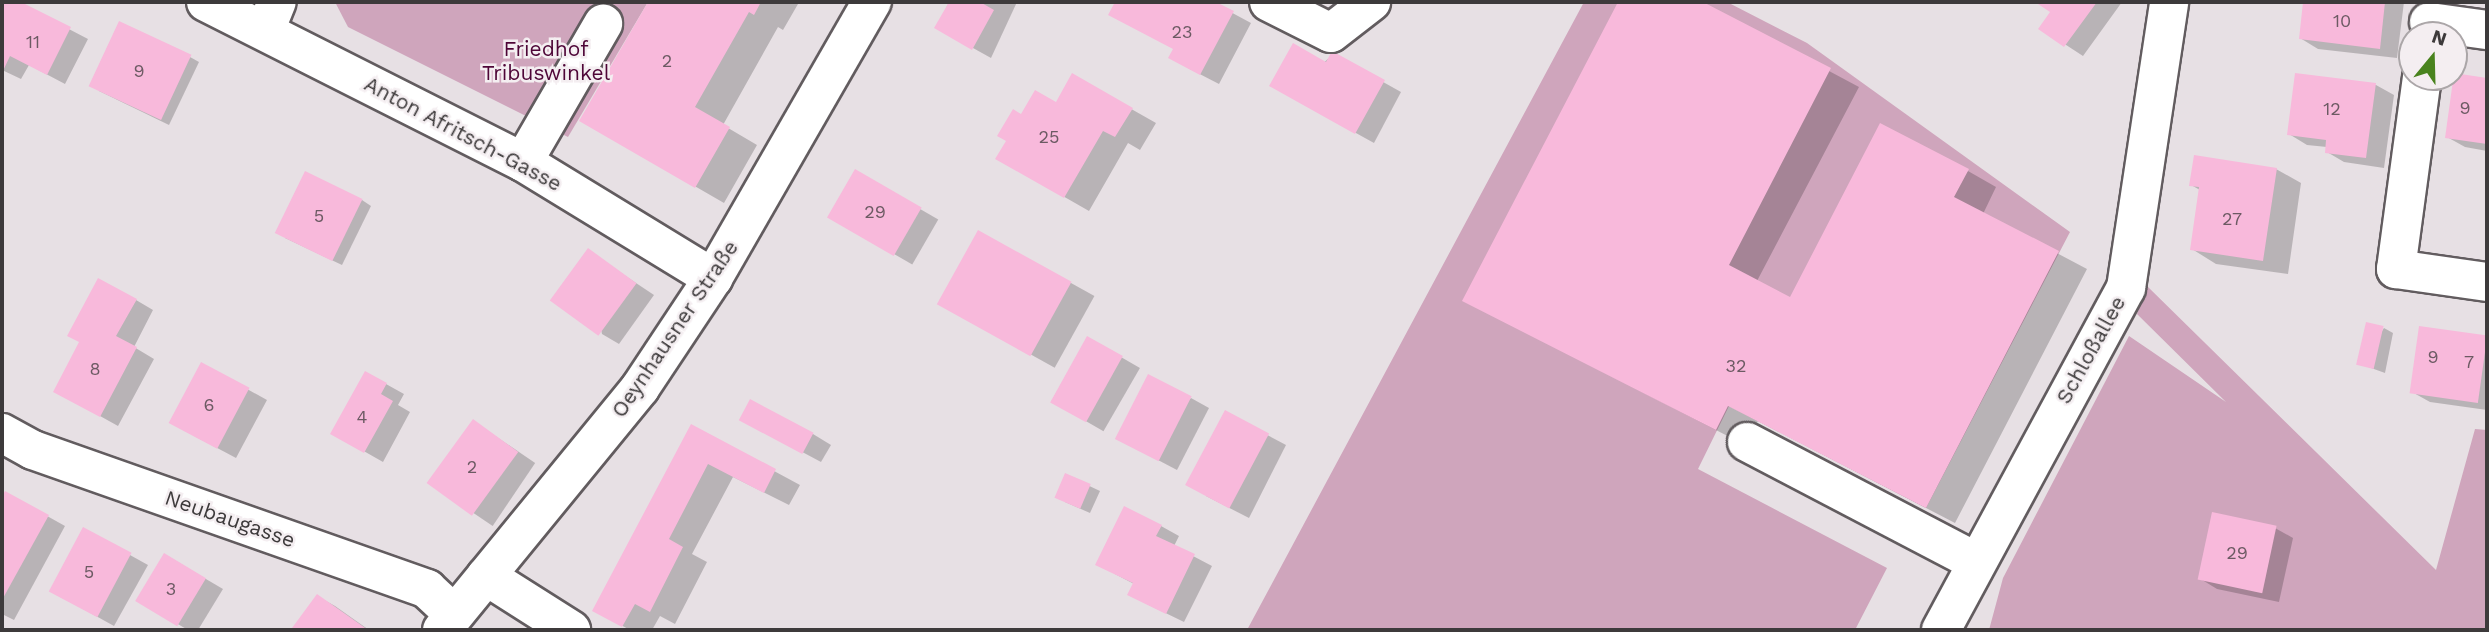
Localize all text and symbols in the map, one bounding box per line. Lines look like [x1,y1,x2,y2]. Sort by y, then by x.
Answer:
house number: 10 [2333,10,2351,32]
house number: 23 [1172,21,1192,43]
north arrow [2398,21,2468,91]
text: N [2429,24,2450,51]
house number: 11 [26,31,40,53]
park label: Friedhof Tribuswinkel [482,36,610,86]
house number: 2 [662,50,672,72]
house number: 9 [133,60,145,82]
street label: Anton Afritsch-Gasse [360,71,566,197]
house number: 9 [2459,97,2471,119]
house number: 12 [2323,98,2341,120]
house number: 25 [1039,126,1059,148]
house number: 29 [864,201,886,223]
house number: 5 [314,205,324,227]
house number: 27 [2222,208,2242,230]
street label: Oeynhausner Straße [606,236,744,422]
street label: Schloßallee [2051,292,2131,408]
house number: 9 [2427,346,2439,368]
house number: 7 [2464,351,2474,373]
house number: 32 [1726,355,1746,377]
house number: 8 [89,358,101,380]
house number: 6 [204,394,214,416]
house number: 4 [357,406,367,428]
house number: 2 [467,456,477,478]
street label: Neubaugasse [162,485,298,553]
house number: 29 [2226,542,2248,564]
house number: 5 [84,561,94,583]
house number: 3 [166,578,176,600]

